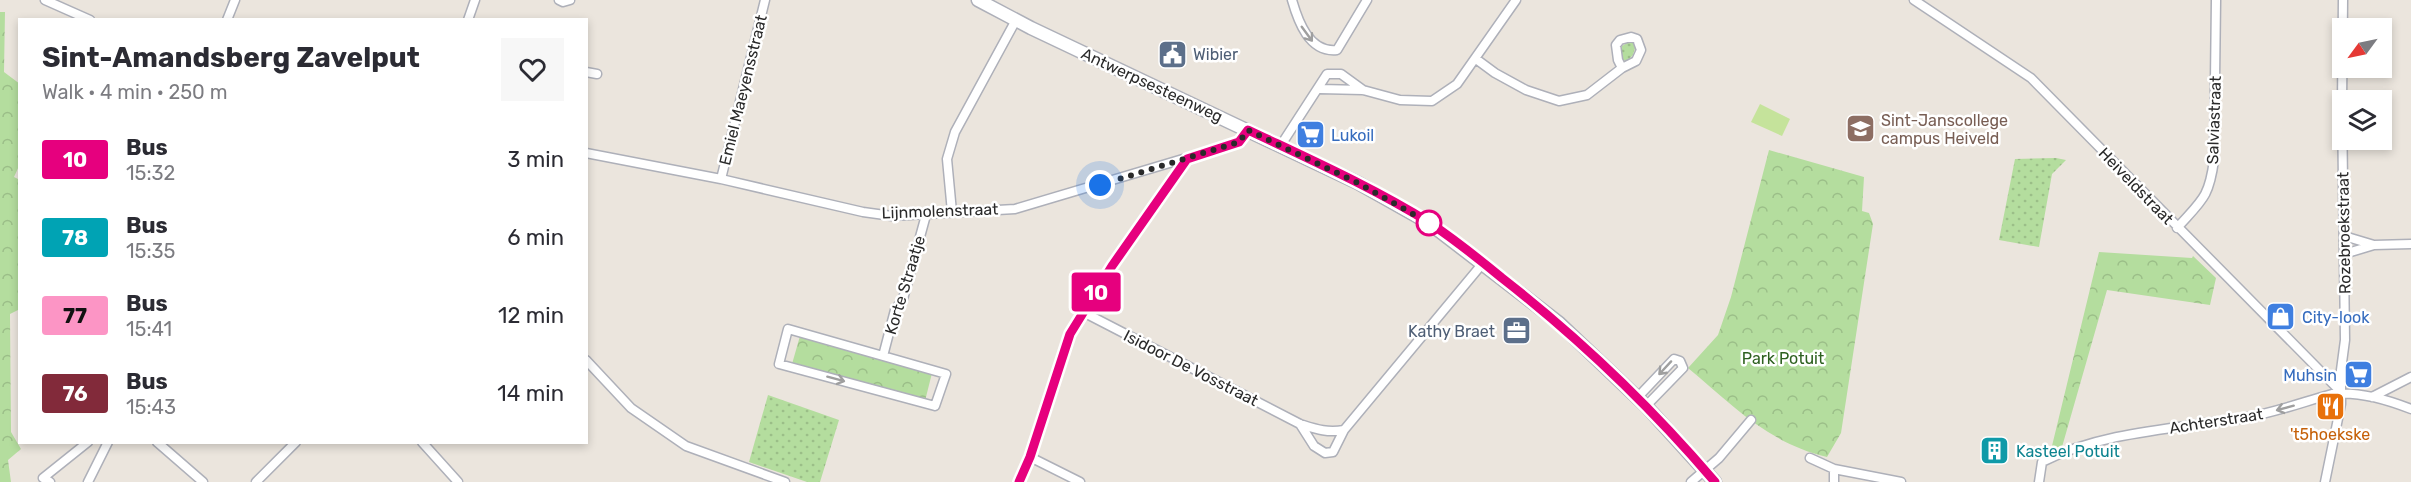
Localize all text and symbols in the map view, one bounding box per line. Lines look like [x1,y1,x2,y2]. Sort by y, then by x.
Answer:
street label: Emiel Maeyensstraat [715,13,771,167]
north arrow [2332,18,2392,78]
map controls [2332,18,2392,150]
one-way arrow [1301,25,1313,41]
button: heart [501,38,564,101]
public building icon: Wibier [1156,38,1188,70]
text: Sint-Amandsberg Zavelput [42,41,420,74]
street label: Antwerpsesteenweg [1078,44,1226,126]
place label: Wibier [1193,45,1238,64]
street label: Salviastraat [2203,75,2225,165]
text: Walk · 4 min · 250 m [42,80,227,104]
button: layers [2332,90,2392,150]
place label: Sint-Janscollege campus Heiveld [1881,111,2008,148]
school or university icon: Sint-Janscollege campus Heiveld [1844,113,1876,145]
supermarket icon: Lukoil [1294,119,1326,151]
place label: Lukoil [1331,126,1374,145]
text: Bus [126,134,168,161]
street label: Heiveldstraat [2095,144,2177,228]
text: 3 min [507,146,564,173]
text: 10 [63,147,87,172]
text: 15:32 [126,161,175,185]
your location [1085,170,1115,200]
street label: Rozebroekstraat [2333,172,2355,294]
street label: Lijnmolenstraat [881,199,999,223]
unlabelled marker [1416,210,1442,236]
text: Bus [126,212,168,239]
text: 6 min [507,224,564,251]
text: 78 [62,225,88,250]
street label: Korte Straatje [881,233,929,337]
text: 15:35 [126,239,175,263]
line badge: 10 [1069,272,1123,312]
text: 10 [1084,280,1108,305]
text: Bus [126,290,168,317]
shop icon: City-look [2265,301,2297,333]
text: 12 min [498,302,564,329]
text: 77 [63,303,87,328]
place label: City-look [2302,308,2370,327]
office icon: Kathy Braet [1500,315,1532,347]
text: 15:41 [126,317,172,341]
place label: Kathy Braet [1408,322,1495,341]
street label: Isidoor De Vosstraat [1120,326,1262,410]
park label: Park Potuit [1742,349,1824,368]
supermarket icon: Muhsin [2342,359,2374,391]
one-way arrow [1658,360,1672,375]
place label: Muhsin [2283,366,2337,385]
text: Bus [126,368,168,395]
one-way arrow [826,374,845,385]
text: 14 min [497,380,564,407]
text: 76 [62,381,88,406]
restaurant icon: 't5hoekske [2314,390,2346,422]
text: 15:43 [126,395,176,419]
one-way arrow [2276,403,2295,414]
street label: Achterstraat [2168,404,2264,438]
place label: 't5hoekske [2290,425,2370,444]
building icon: Kasteel Potuit [1979,435,2011,467]
place label: Kasteel Potuit [2016,442,2120,461]

